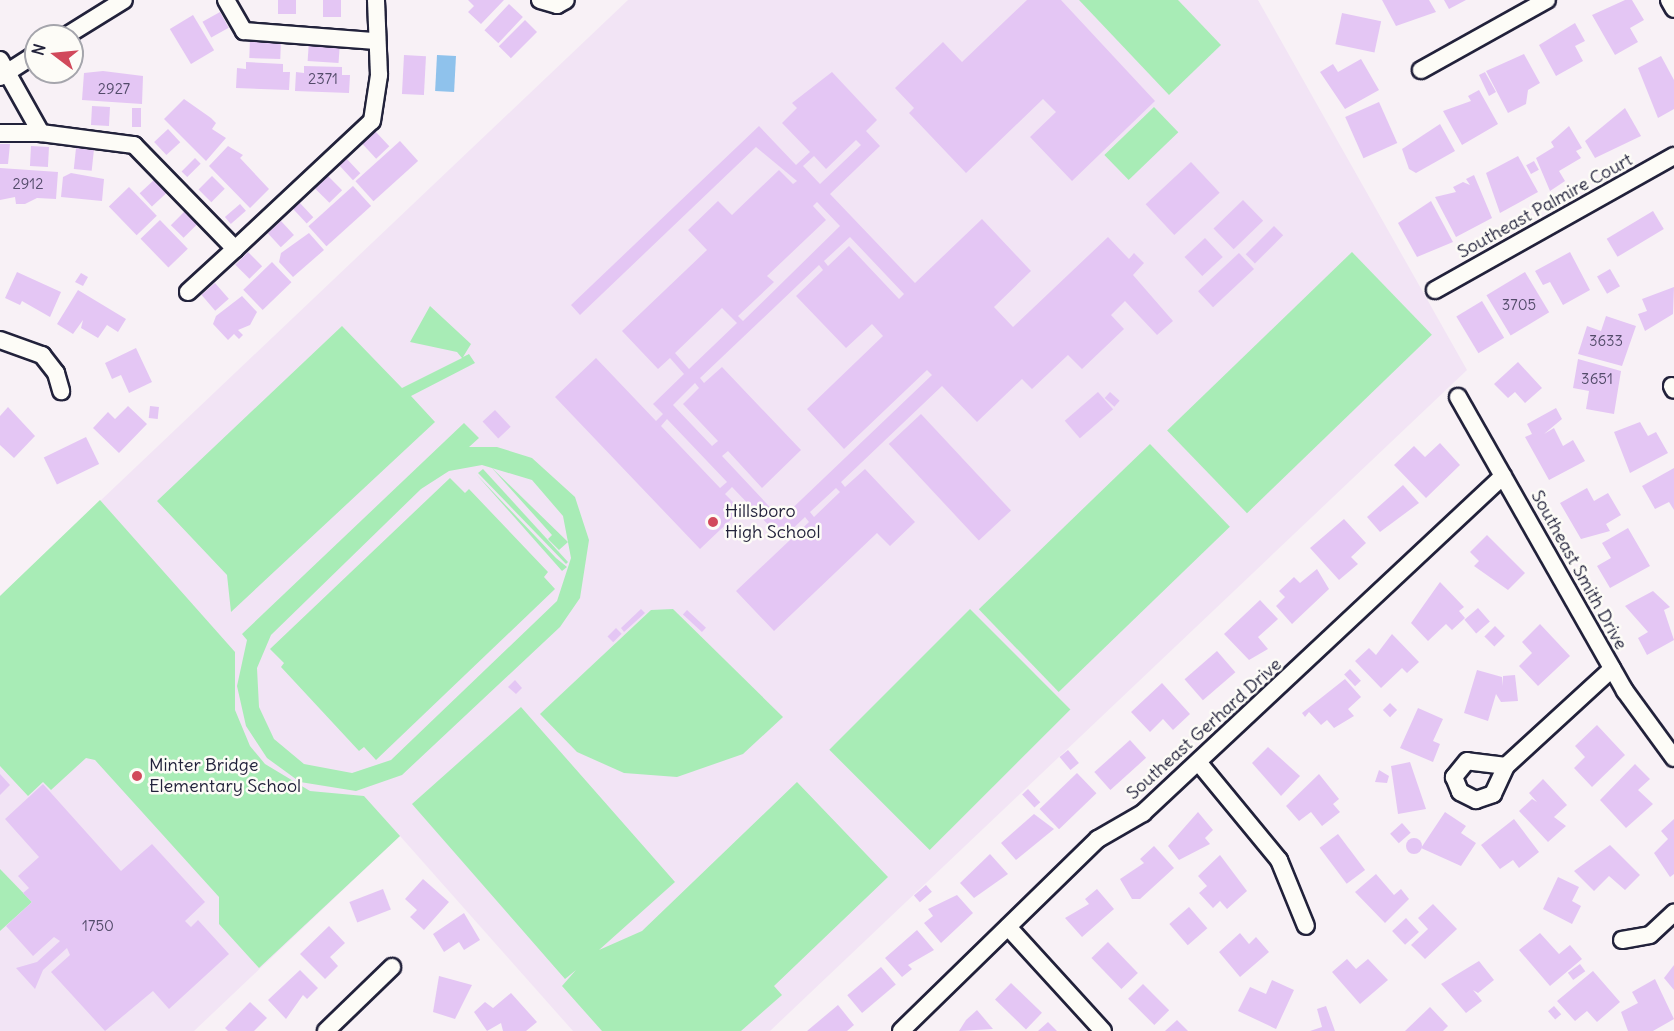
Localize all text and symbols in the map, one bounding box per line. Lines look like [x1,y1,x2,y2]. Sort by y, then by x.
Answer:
north arrow [24,24,84,84]
text: N [27,42,50,58]
house number: 2371 [308,70,338,88]
house number: 2927 [98,80,130,98]
street label: Southeast Palmire Court [1454,149,1636,263]
house number: 2912 [12,175,44,193]
house number: 3705 [1502,296,1536,314]
house number: 3633 [1589,332,1623,350]
house number: 3651 [1581,370,1613,388]
street label: Southeast Smith Drive [1526,487,1632,653]
place label: Hillsboro High School [725,501,820,544]
marker: Hillsboro High School [706,515,720,529]
street label: Southeast Gerhard Drive [1122,654,1286,804]
place label: Minter Bridge Elementary School [149,755,301,798]
marker: Minter Bridge Elementary School [130,769,144,783]
house number: 1750 [82,917,114,935]

